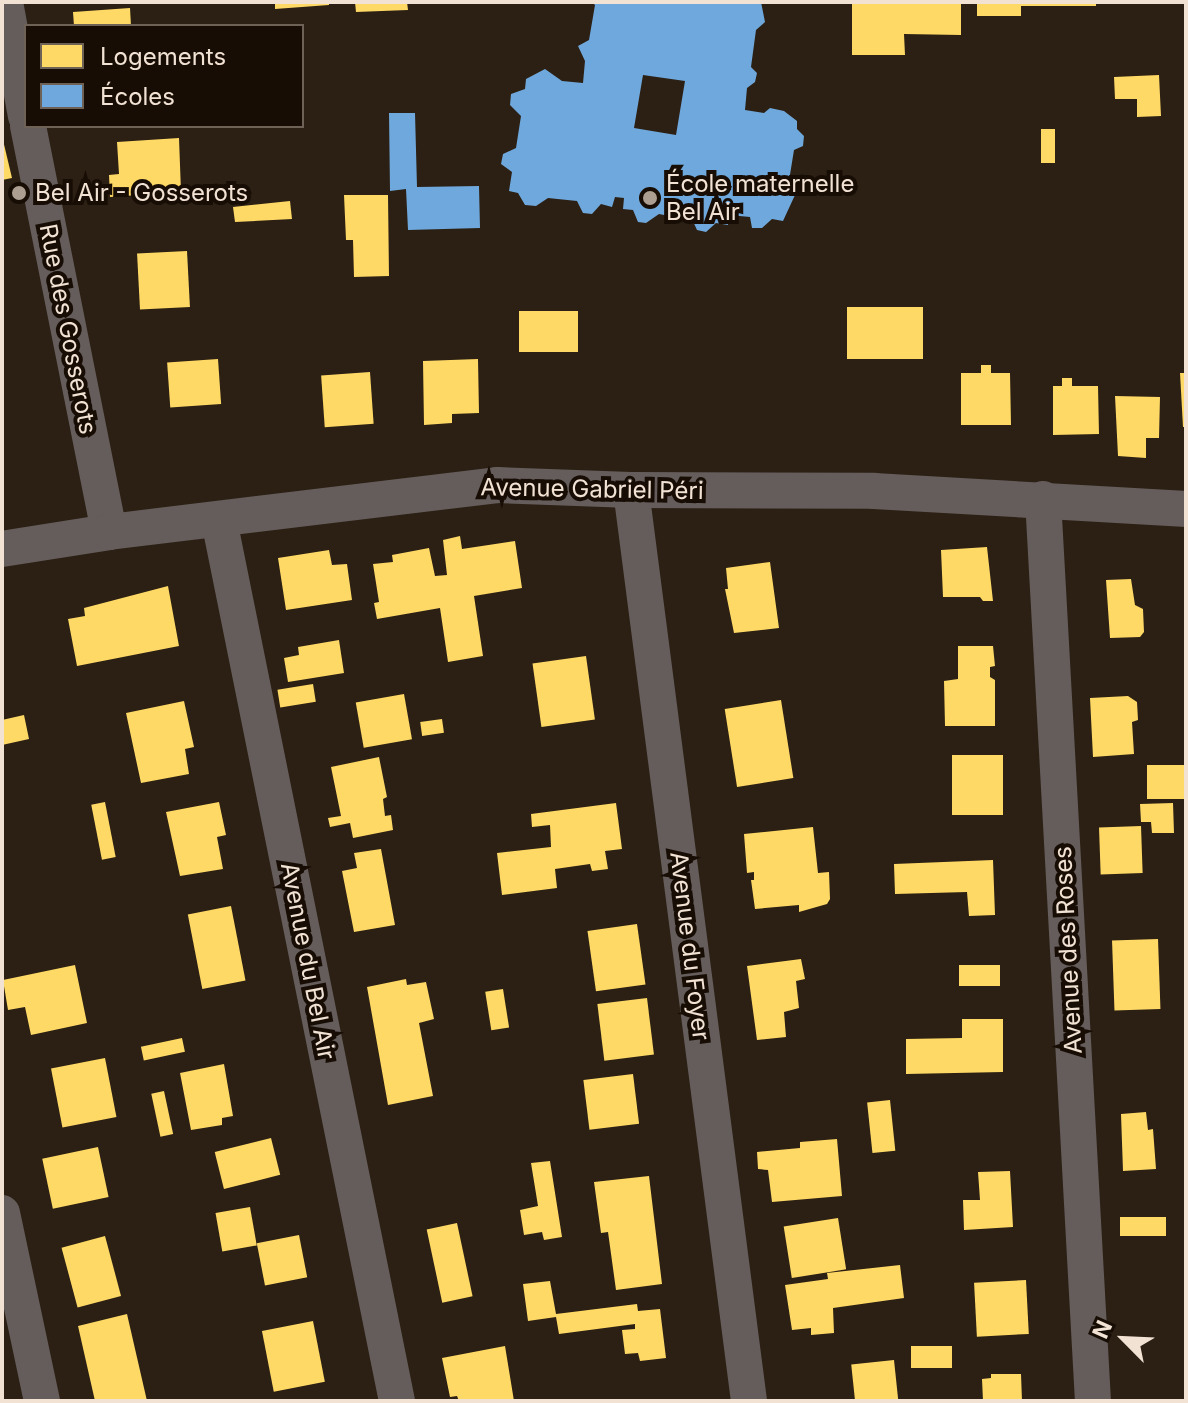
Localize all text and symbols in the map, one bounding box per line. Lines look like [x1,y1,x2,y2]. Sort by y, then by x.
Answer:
legend [24,24,304,128]
text: Logements [100,42,226,71]
text: Écoles [100,82,175,111]
place label: École maternelle Bel Air [666,170,854,226]
place label: Bel Air - Gosserots [35,179,248,207]
marker: Bel Air - Gosserots [10,184,28,202]
marker: École maternelle Bel Air [641,189,659,207]
street label: Rue des Gosserots [34,222,102,436]
street label: Avenue Gabriel Péri [480,473,704,505]
street label: Avenue des Roses [1048,845,1088,1055]
street label: Avenue du Foyer [664,850,716,1042]
street label: Avenue du Bel Air [275,860,341,1062]
north arrow [1084,1299,1164,1379]
text: N [1087,1316,1117,1342]

